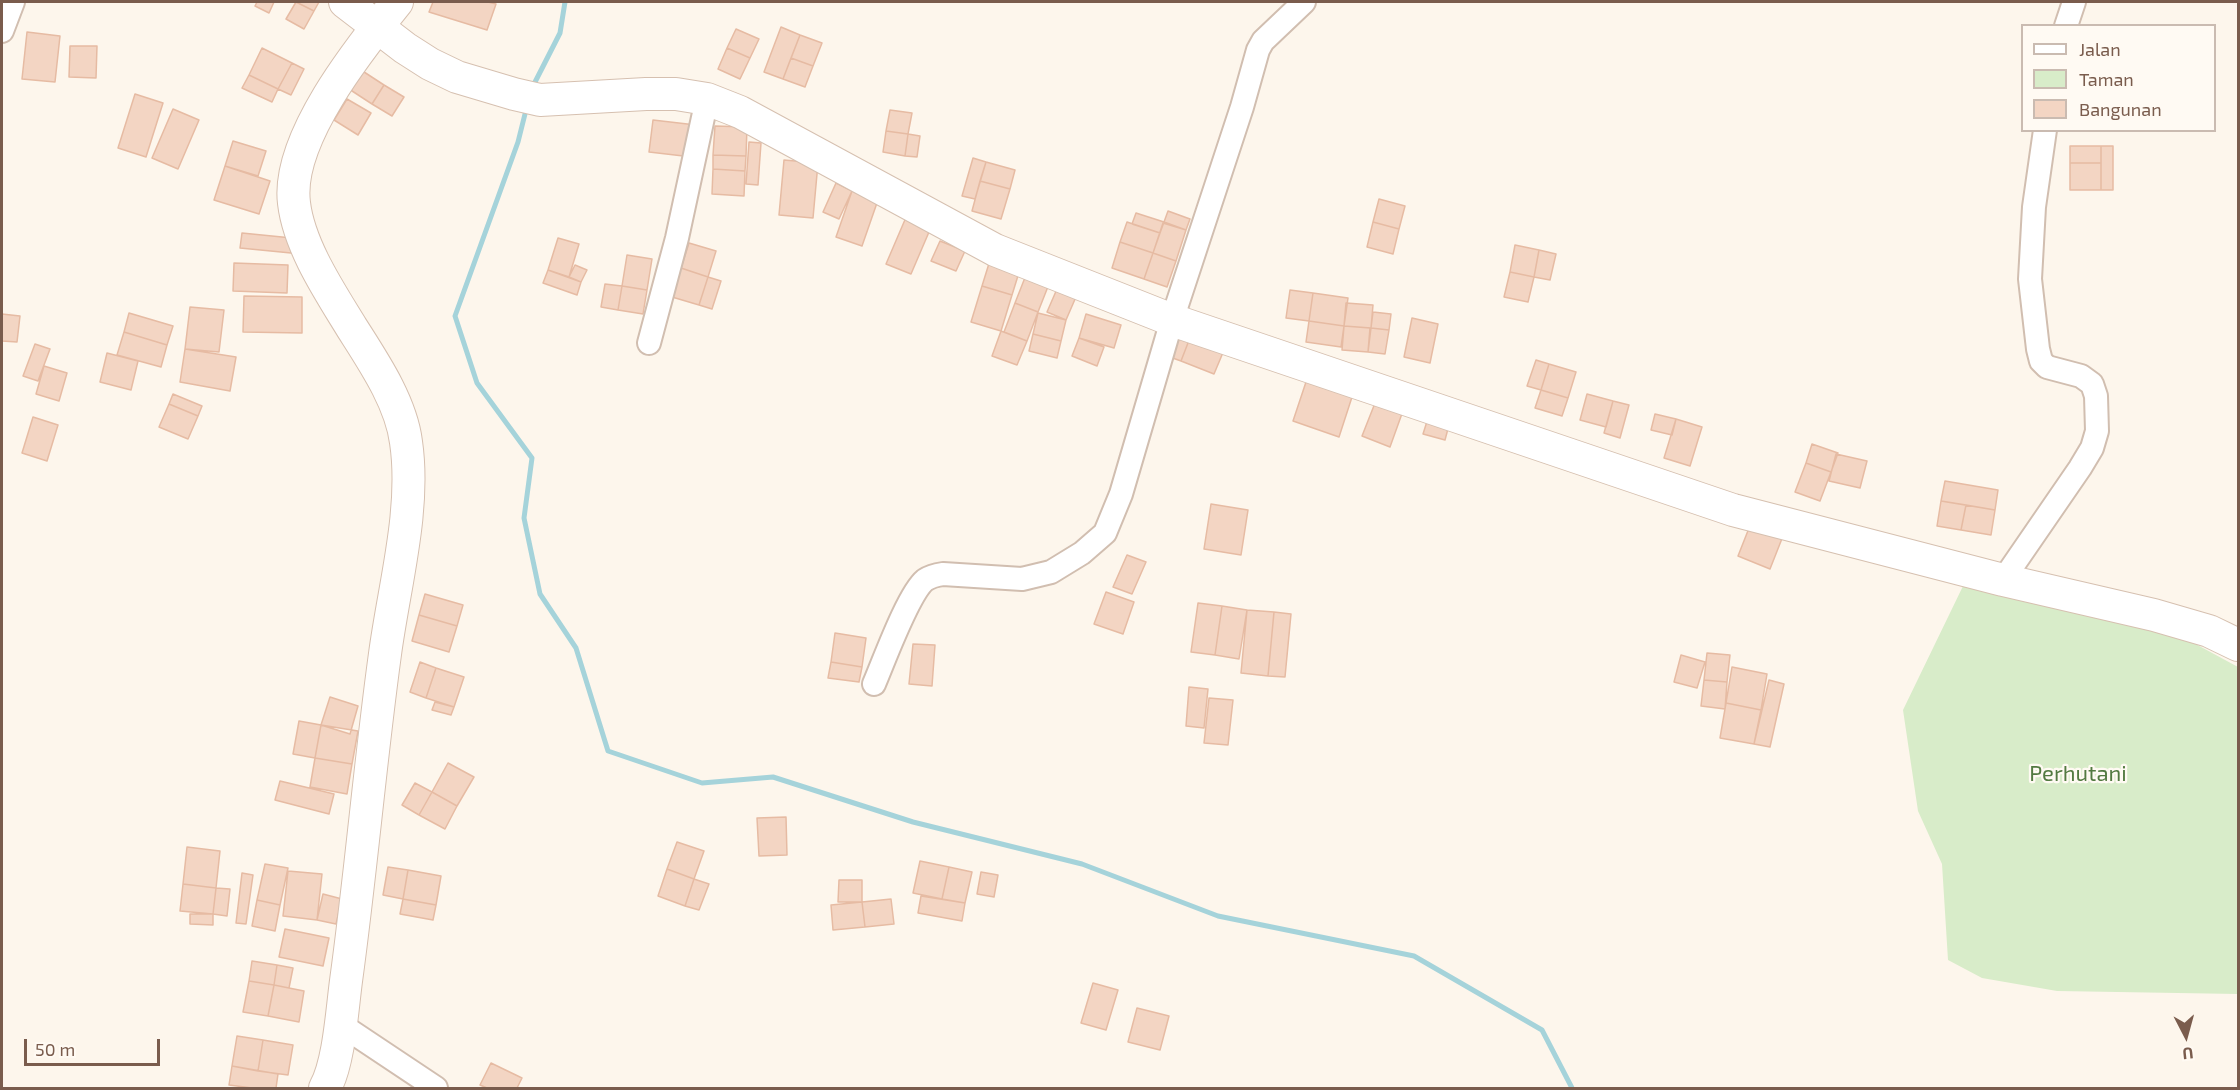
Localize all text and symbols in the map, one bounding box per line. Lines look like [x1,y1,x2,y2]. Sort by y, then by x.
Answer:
legend [2021,24,2216,132]
text: Jalan [2079,38,2121,60]
text: Taman [2079,68,2134,90]
text: Bangunan [2079,98,2162,120]
park label: Perhutani [2029,761,2127,787]
north arrow [2156,1006,2216,1066]
scale bar [27,1027,164,1065]
text: 50 m [35,1038,75,1060]
text: U [2181,1044,2194,1064]

